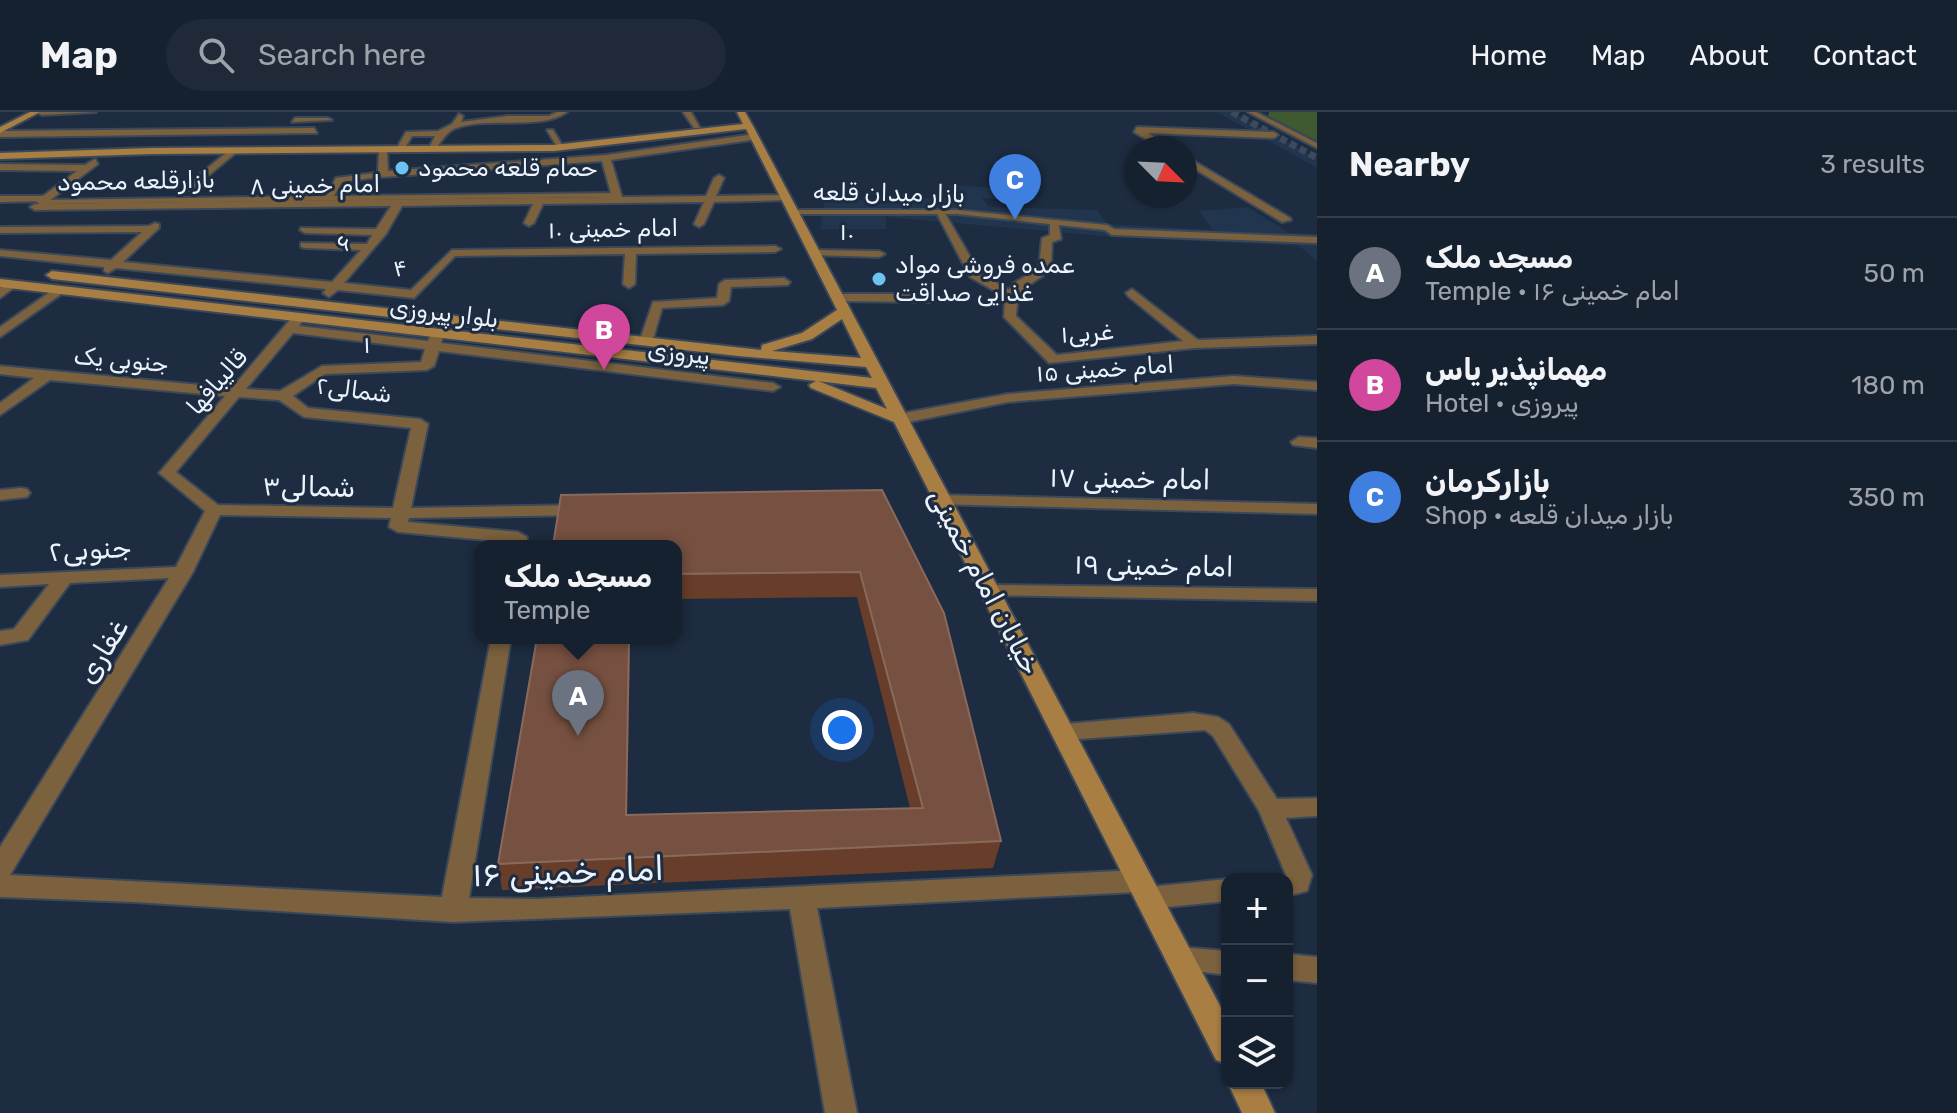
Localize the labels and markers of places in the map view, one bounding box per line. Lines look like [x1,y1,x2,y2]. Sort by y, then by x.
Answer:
place label: حمام قلعه محمود [418,154,598,184]
pin: C [989,154,1041,220]
marker: حمام قلعه محمود [393,159,411,177]
place label: عمده فروشی مواد غذایی صداقت [895,251,1074,307]
marker: عمده فروشی مواد غذایی صداقت [870,270,888,288]
pin: B [578,304,630,370]
pin: A [552,670,604,736]

